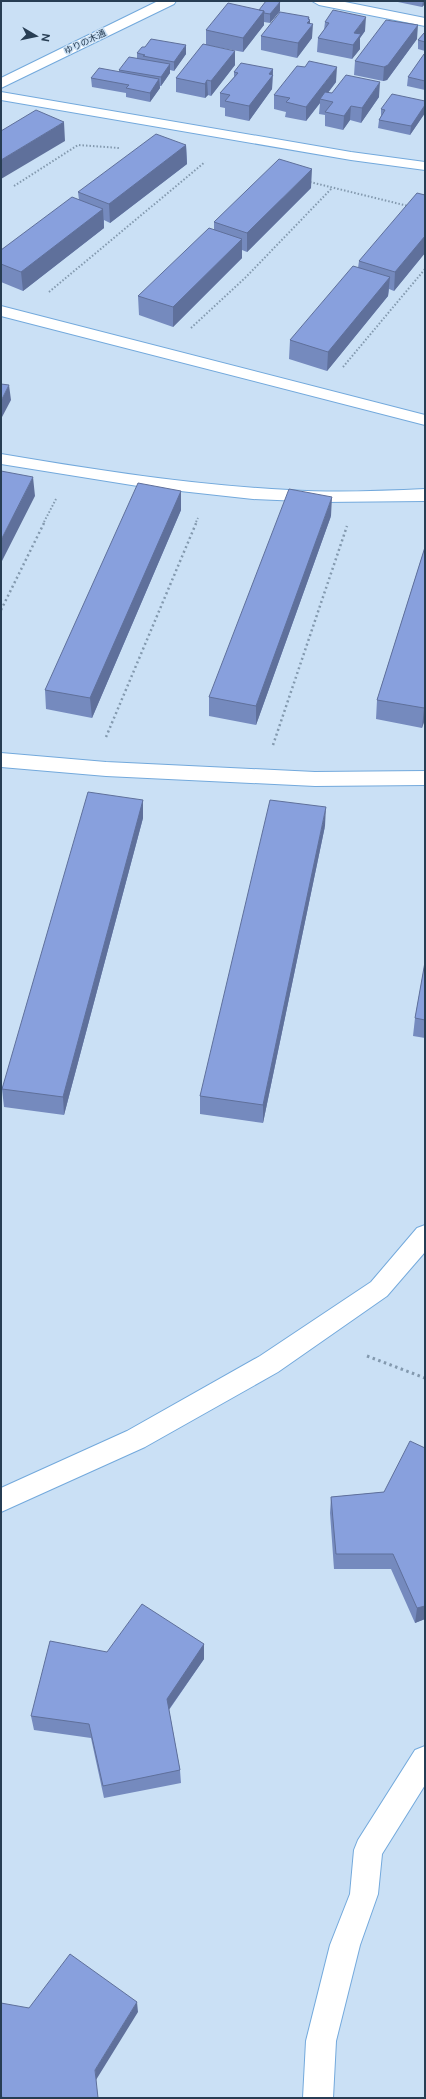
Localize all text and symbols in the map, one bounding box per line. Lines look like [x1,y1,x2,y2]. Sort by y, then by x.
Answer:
north arrow [16,16,56,56]
street label: ゆりの木通 [62,27,108,57]
text: N [38,33,53,43]

